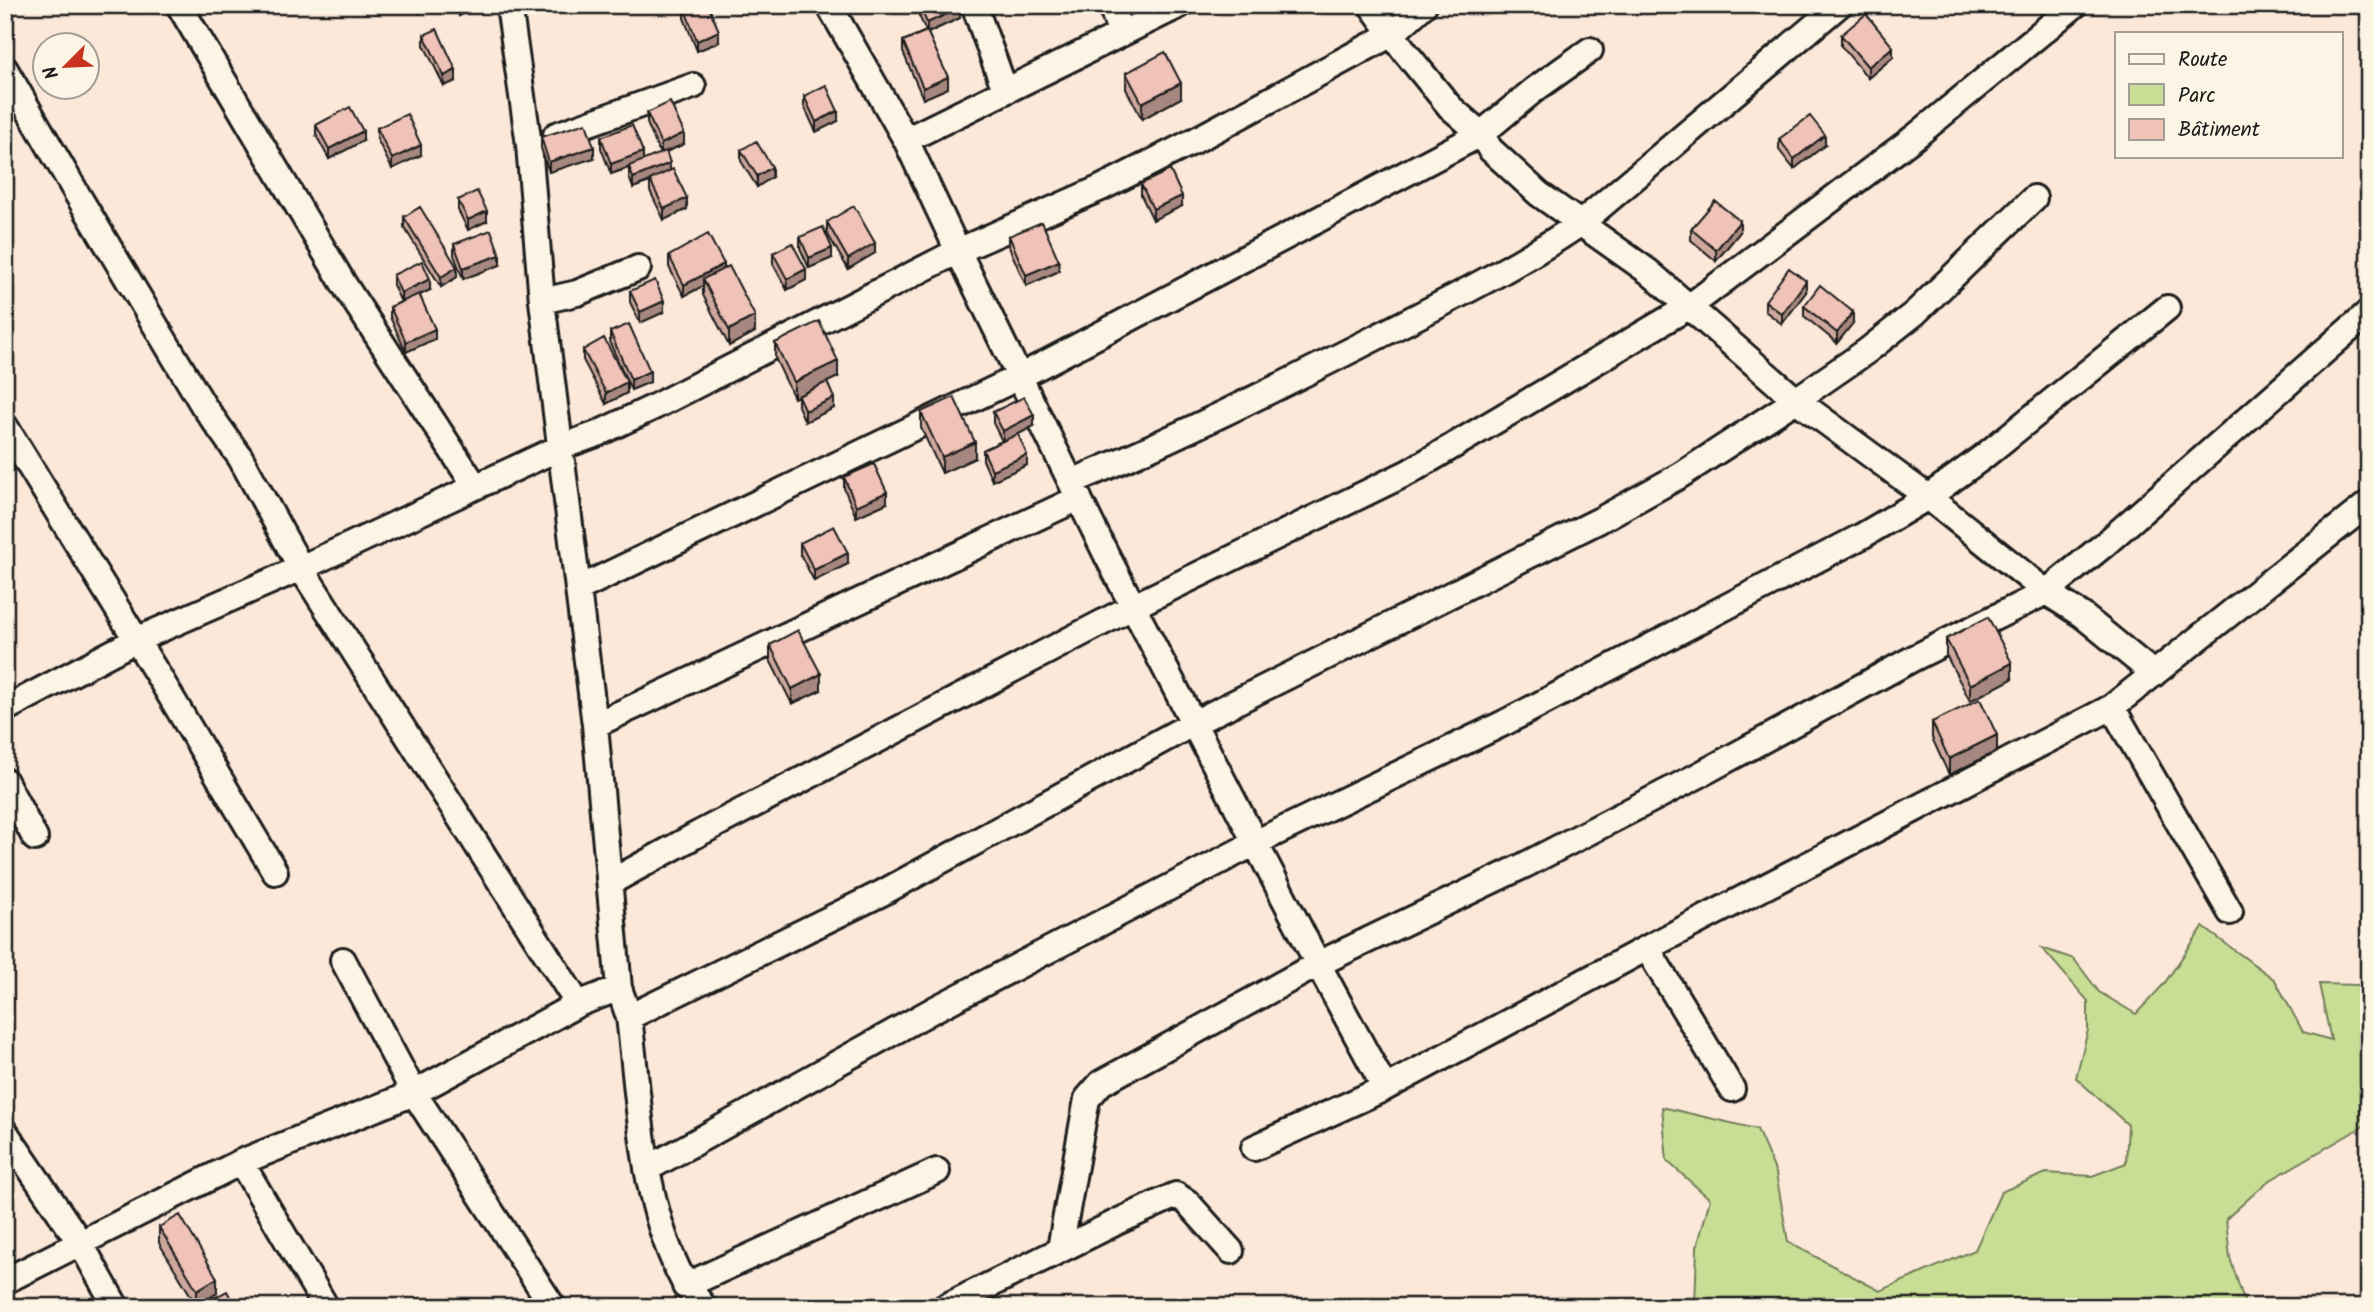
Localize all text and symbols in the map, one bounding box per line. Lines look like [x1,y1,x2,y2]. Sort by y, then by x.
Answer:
north arrow [32,32,102,102]
legend [2115,32,2342,158]
text: Route [2178,44,2228,77]
text: N [36,61,68,84]
text: Parc [2178,80,2216,113]
text: Bâtiment [2178,114,2261,147]

